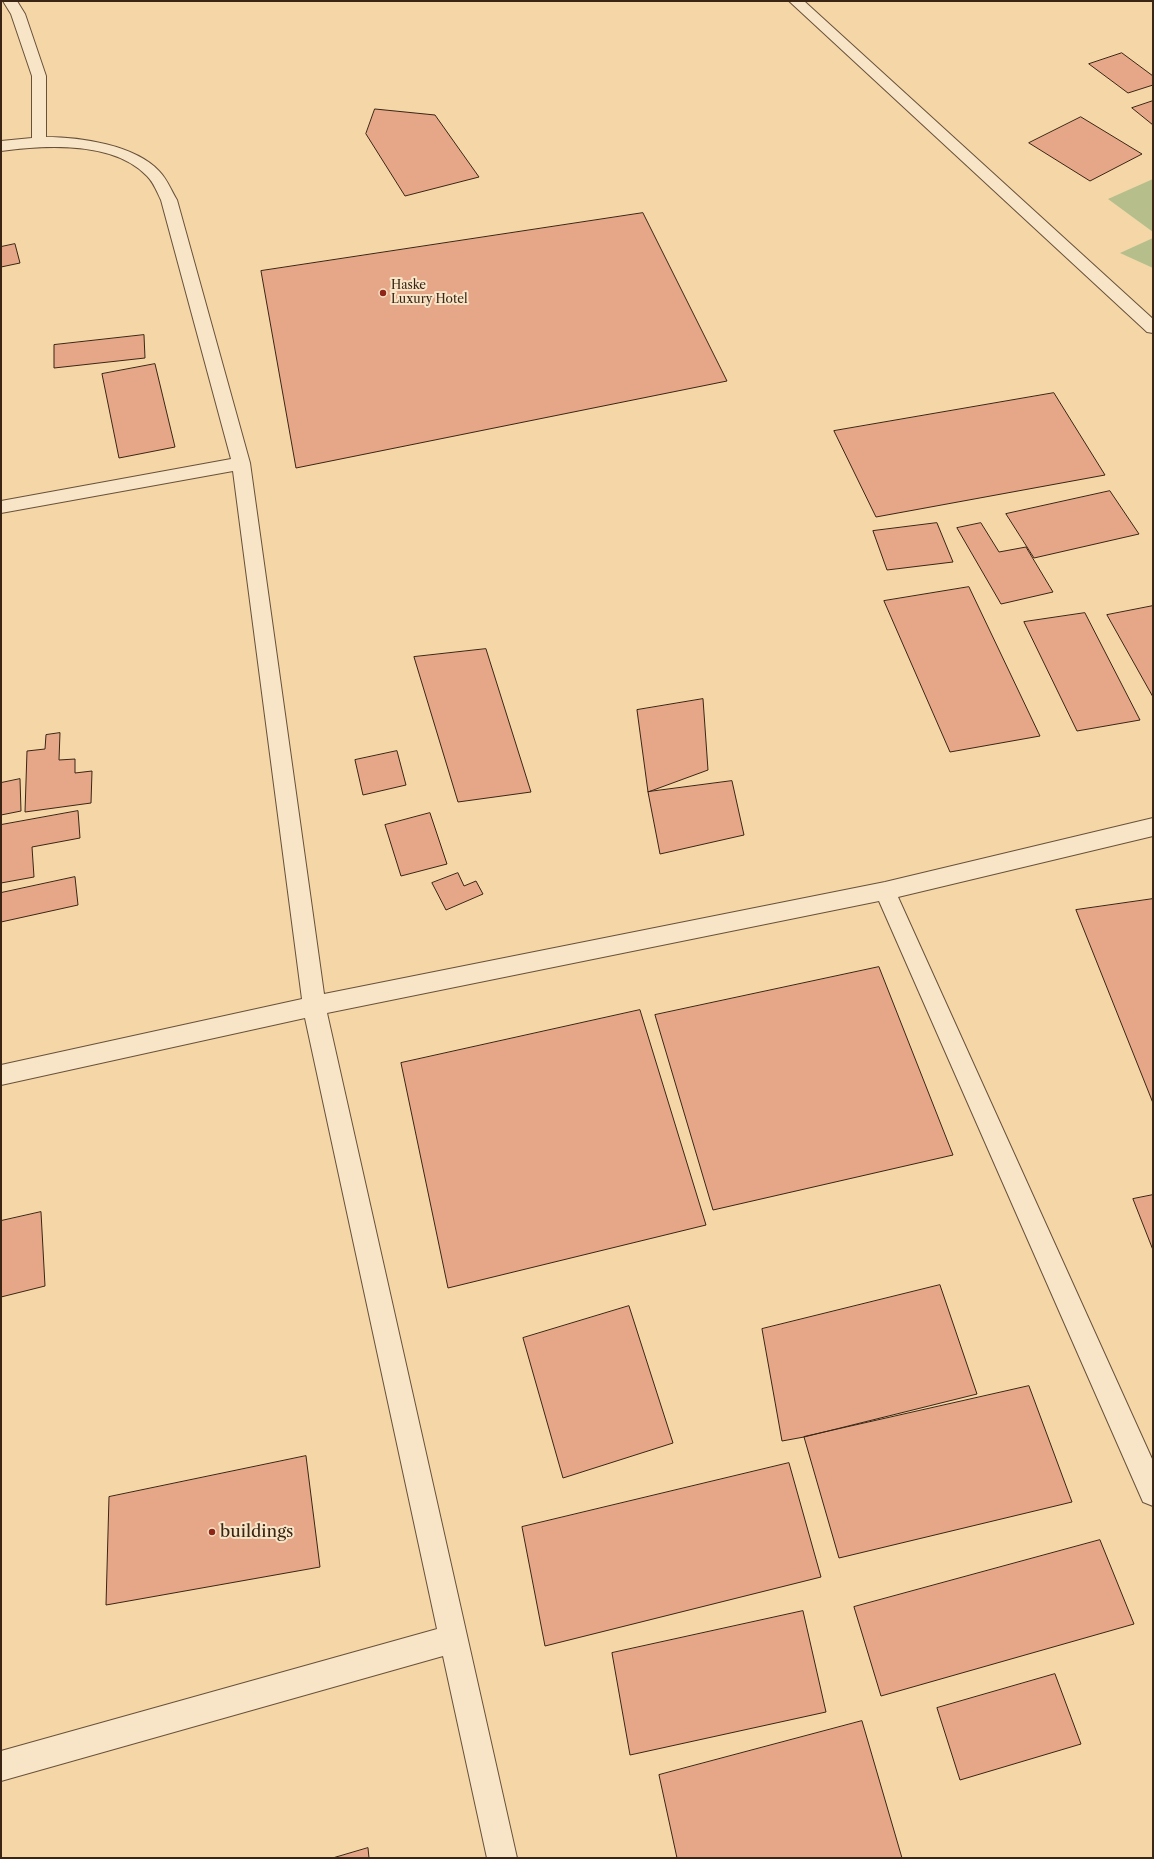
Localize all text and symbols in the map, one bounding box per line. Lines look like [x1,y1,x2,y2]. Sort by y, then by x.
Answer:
place label: Haske Luxury Hotel [391,279,467,307]
marker: Haske Luxury Hotel [378,288,388,298]
place label: buildings [220,1522,293,1542]
marker: buildings [207,1527,217,1537]

